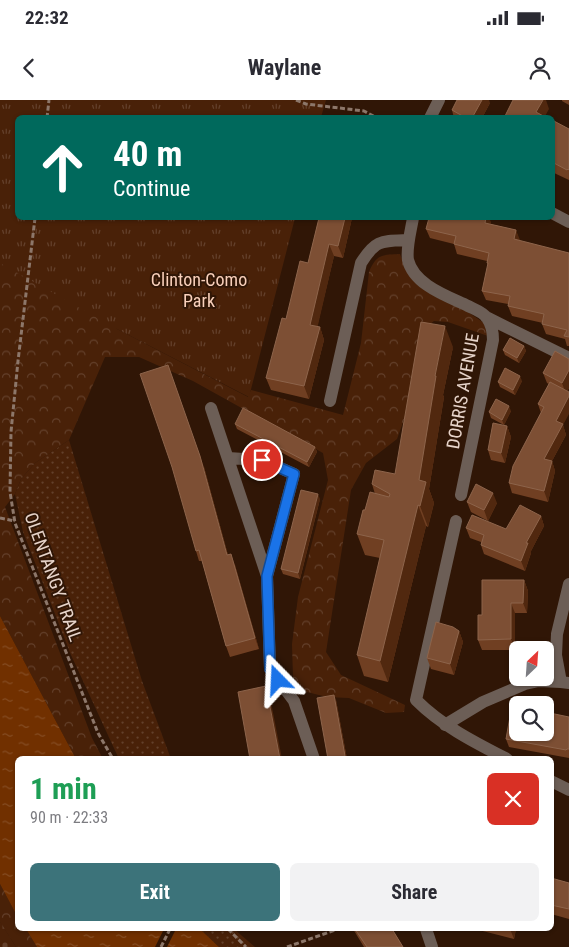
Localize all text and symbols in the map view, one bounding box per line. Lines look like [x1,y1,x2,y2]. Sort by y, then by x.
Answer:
text: 22:32 [25,6,69,29]
icon: back [15,54,43,82]
icon: person [526,54,554,82]
text: Waylane [248,55,321,80]
text: 40 m [113,134,182,175]
icon: ahead [30,135,95,200]
text: Continue [113,176,190,201]
park label: Clinton-Como Park [151,269,247,311]
street label: DORRIS AVENUE [442,331,483,450]
pin [241,439,283,481]
icon: arrive [248,446,276,474]
street label: OLENTANGY TRAIL [20,509,87,645]
north arrow [509,641,554,686]
map controls [509,641,554,741]
position arrow [251,653,303,705]
button: search [509,696,554,741]
text: 1 min [30,771,97,806]
button: close [487,773,539,825]
text: 90 m · 22:33 [30,808,108,827]
button: Exit [30,863,280,921]
button: Share [290,863,539,921]

